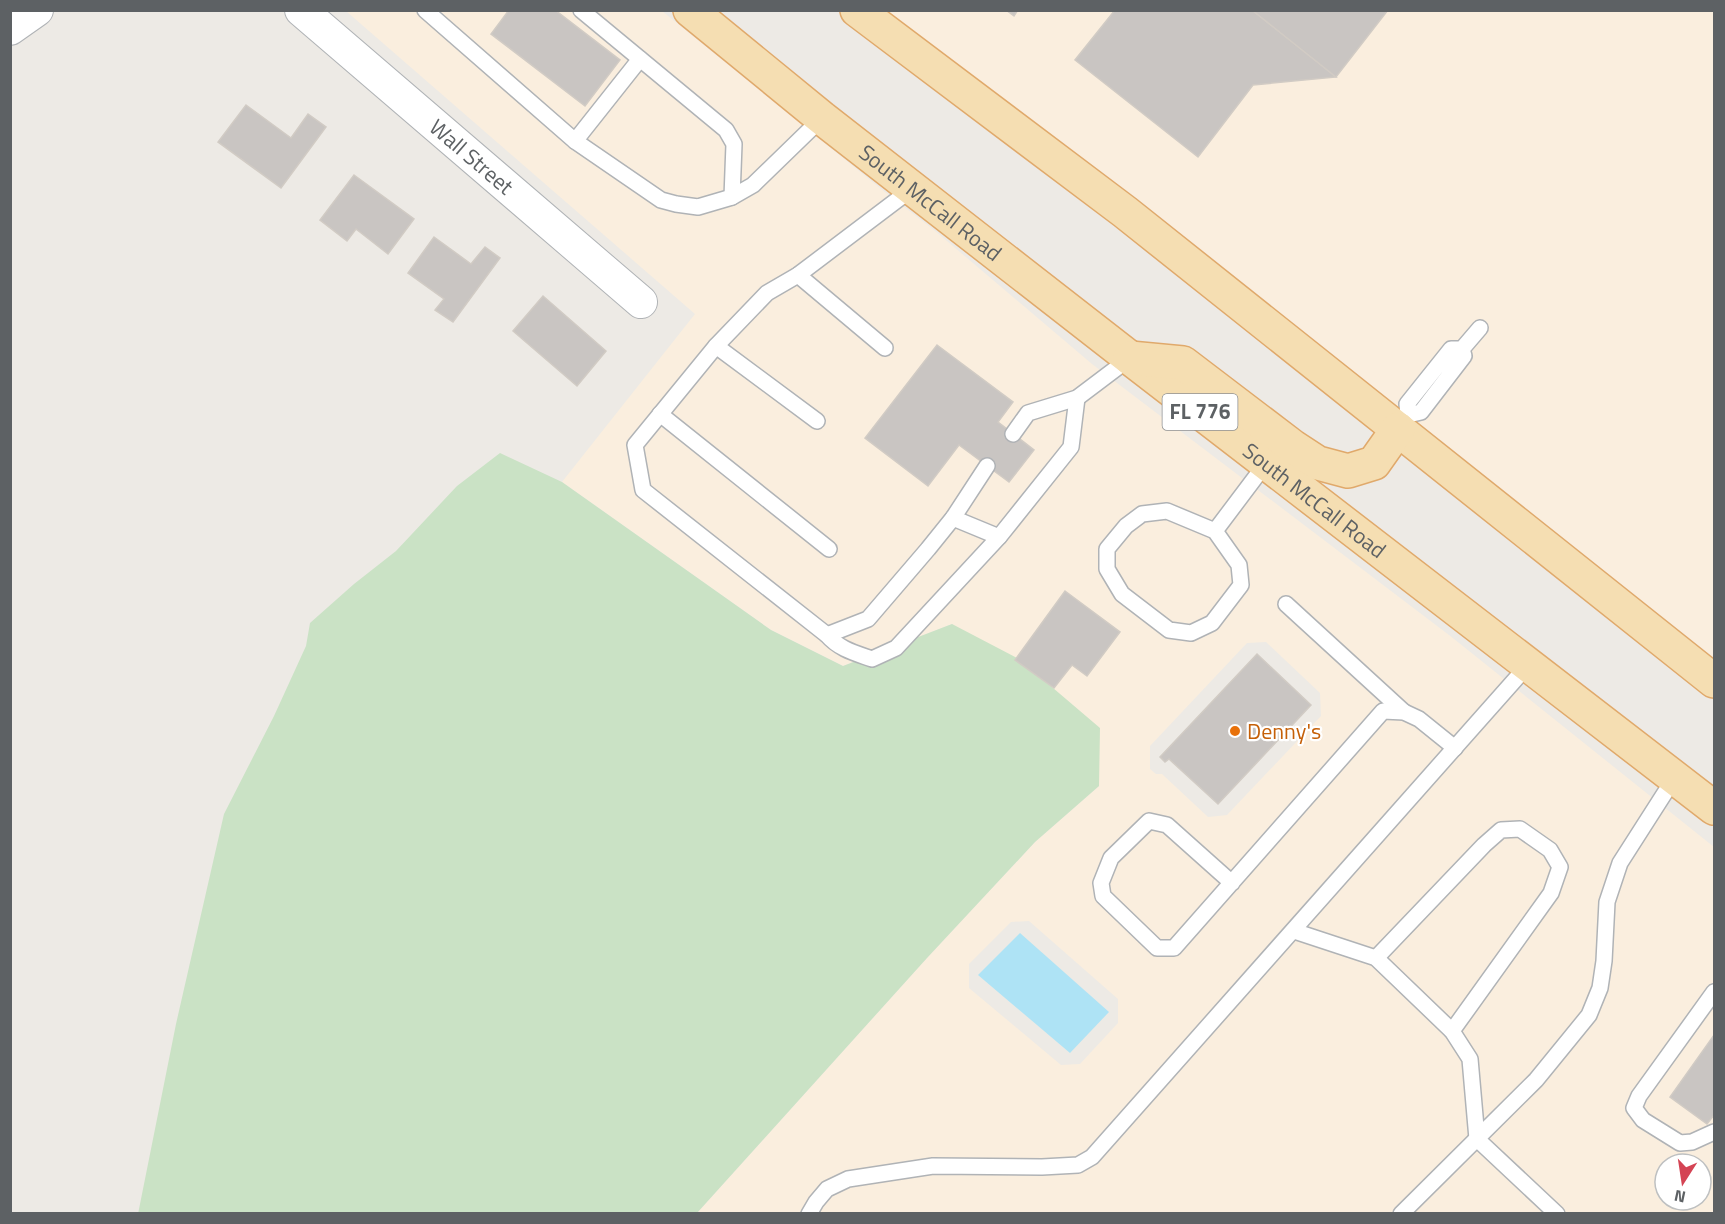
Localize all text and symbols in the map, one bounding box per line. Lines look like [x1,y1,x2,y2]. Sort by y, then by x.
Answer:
street label: Wall Street [422,110,522,203]
street label: South McCall Road [852,136,1009,269]
road number: FL 776 [1162,394,1238,430]
street label: South McCall Road [1236,434,1394,567]
place label: Denny's [1247,714,1321,748]
marker: Denny's [1228,724,1242,738]
north arrow [1653,1152,1713,1212]
text: N [1672,1184,1688,1210]

